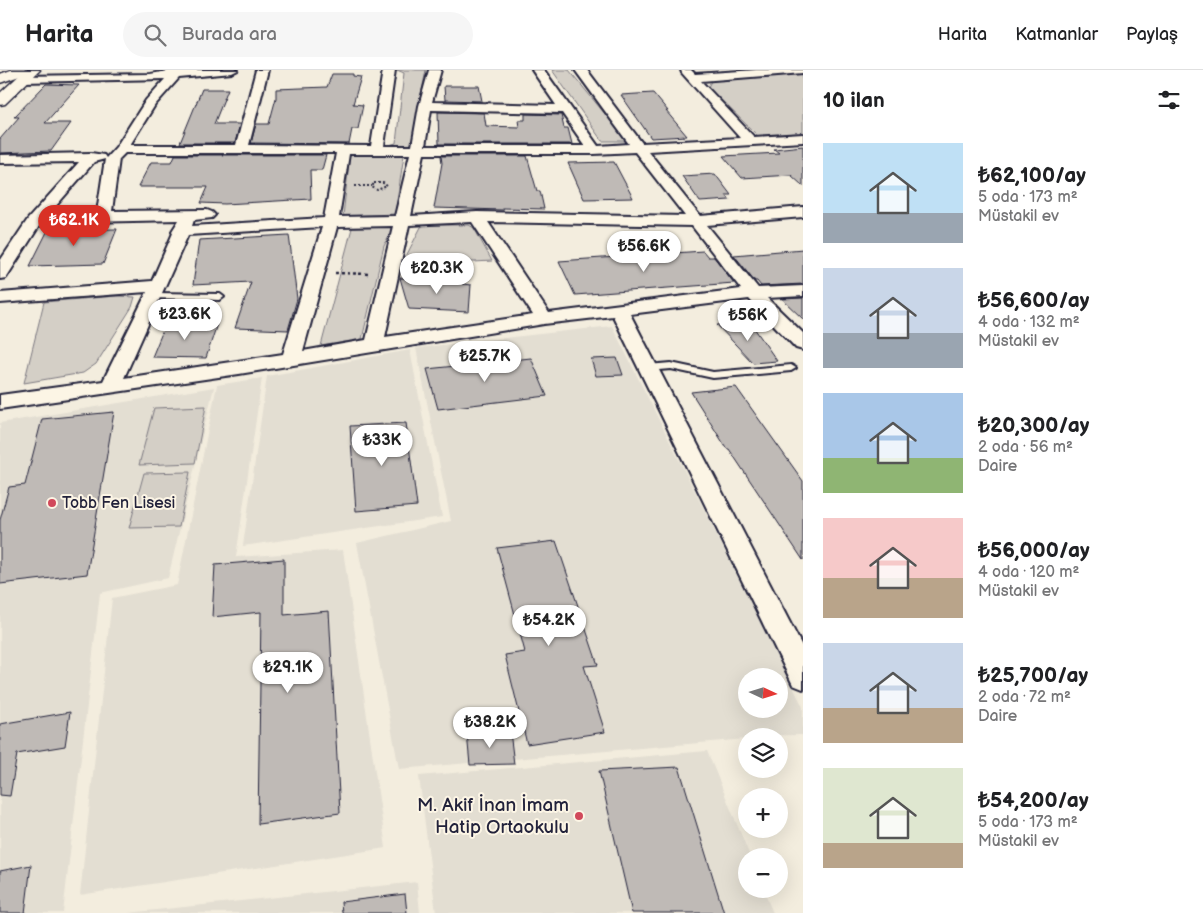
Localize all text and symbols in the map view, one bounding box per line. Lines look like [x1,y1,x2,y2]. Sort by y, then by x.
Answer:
search box [123,12,473,57]
text: Harita [25,20,93,49]
icon: search [141,21,169,49]
text: Burada ara [181,23,277,46]
text: Harita [938,24,987,45]
text: Katmanlar [1015,24,1098,45]
text: Paylaş [1126,24,1178,45]
icon: filters [1155,86,1183,114]
text: 10 ilan [823,88,885,113]
icon: home [863,163,923,223]
text: ₺62,100/ay [978,163,1086,188]
text: 5 oda · 173 m² [978,188,1078,207]
pin: ₺62.1K [33,204,115,247]
text: Müstakil ev [978,207,1059,226]
text: ₺62.1K [49,211,99,230]
pin: ₺56.6K [603,230,685,273]
text: ₺56.6K [618,237,670,256]
pin: ₺20.3K [396,252,478,295]
text: ₺20.3K [411,259,463,278]
icon: home [863,288,923,348]
text: ₺56,600/ay [978,288,1089,313]
pin: ₺23.6K [144,298,226,341]
pin: ₺56K [718,300,778,342]
text: ₺23.6K [159,305,211,324]
text: ₺56K [729,306,767,325]
text: 4 oda · 132 m² [978,313,1080,332]
text: Müstakil ev [978,332,1059,351]
pin: ₺25.7K [444,340,526,383]
text: ₺25.7K [459,347,511,366]
icon: home [863,413,923,473]
text: ₺20,300/ay [978,413,1089,438]
pin: ₺33K [352,424,412,467]
text: ₺33K [363,431,401,450]
text: 2 oda · 56 m² [978,438,1073,457]
text: Daire [978,457,1017,476]
place label: Tobb Fen Lisesi [62,494,176,513]
marker: Tobb Fen Lisesi [46,497,58,509]
icon: home [863,538,923,598]
text: ₺56,000/ay [978,538,1090,563]
text: 4 oda · 120 m² [978,563,1079,582]
text: Müstakil ev [978,582,1059,601]
pin: ₺54.2K [508,604,590,647]
text: ₺54.2K [523,611,575,630]
pin: ₺29.1K [247,652,329,694]
text: ₺29.1K [263,658,313,677]
icon: home [863,663,923,723]
text: ₺25,700/ay [978,663,1088,688]
north arrow [738,668,788,718]
map controls [738,668,788,898]
text: 2 oda · 72 m² [978,688,1071,707]
pin: ₺38.2K [449,706,531,749]
text: Daire [978,707,1017,726]
text: ₺38.2K [464,713,516,732]
button: layers [738,728,788,778]
button: + [738,788,788,838]
icon: home [863,788,923,848]
text: ₺54,200/ay [978,788,1089,813]
place label: M. Akif İnan İmam Hatip Ortaokulu [417,794,569,839]
marker: M. Akif İnan İmam Hatip Ortaokulu [573,810,585,822]
text: 5 oda · 173 m² [978,813,1078,832]
text: Müstakil ev [978,832,1059,851]
button: − [738,848,788,898]

